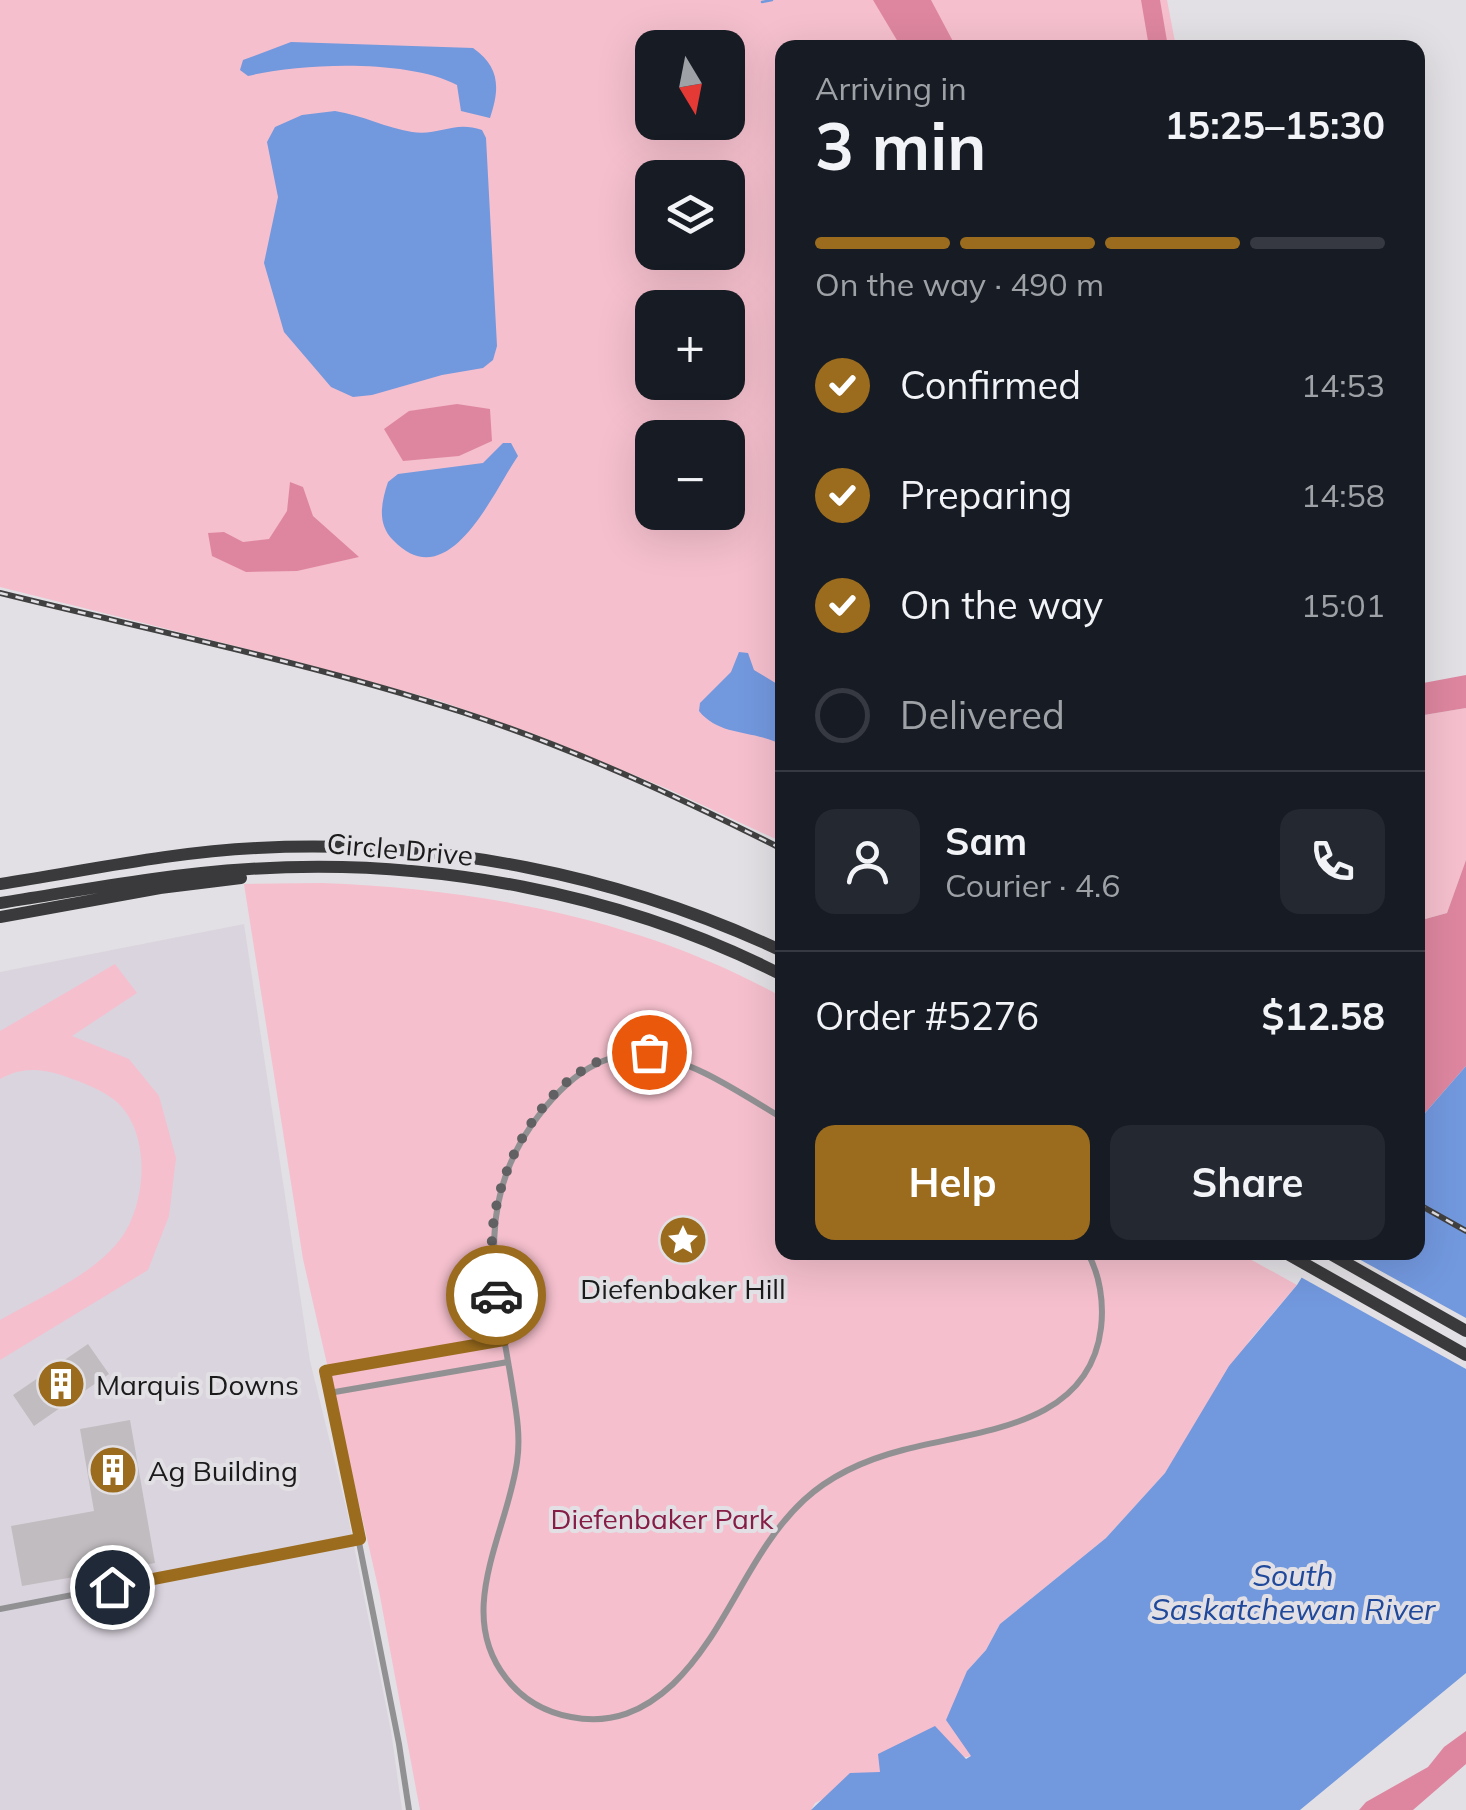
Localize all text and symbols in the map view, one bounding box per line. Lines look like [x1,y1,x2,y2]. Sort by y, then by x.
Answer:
north arrow [635,30,745,140]
map controls [635,30,745,530]
text: Arriving in [815,68,967,108]
text: 15:25–15:30 [1165,101,1385,149]
text: 3 min [815,105,986,186]
button: layers [635,160,745,270]
text: On the way · 490 m [815,264,1104,304]
button: + [635,290,745,400]
icon: check [815,358,870,413]
text: Confirmed [900,361,1081,409]
text: 14:53 [1301,365,1385,405]
button: − [635,420,745,530]
icon: check [815,468,870,523]
text: Preparing [900,471,1072,519]
text: 14:58 [1301,475,1385,515]
icon: check [815,578,870,633]
text: On the way [900,581,1103,629]
text: 15:01 [1301,585,1385,625]
text: Delivered [900,691,1065,739]
button: person [815,809,920,914]
button: phone [1280,809,1385,914]
text: Sam [945,817,1027,865]
street label: Circle Drive [325,825,475,873]
text: Courier · 4.6 [945,865,1121,905]
text: Order #5276 [815,992,1039,1040]
text: $12.58 [1262,992,1385,1040]
pin [607,1010,692,1095]
icon: bag [622,1025,677,1080]
button: Help [815,1125,1090,1240]
button: Share [1110,1125,1385,1240]
place icon: Diefenbaker Hill [657,1214,709,1266]
courier [446,1245,546,1345]
icon: car [469,1268,524,1323]
place label: Diefenbaker Hill [580,1271,786,1306]
building icon: Marquis Downs [35,1358,87,1410]
place label: Marquis Downs [96,1367,299,1402]
building icon: Ag Building [87,1444,139,1496]
place label: Ag Building [148,1453,298,1488]
park label: Diefenbaker Park [551,1501,774,1536]
pin [70,1545,155,1630]
water label: South Saskatchewan River [1151,1556,1436,1628]
icon: home [85,1560,140,1615]

